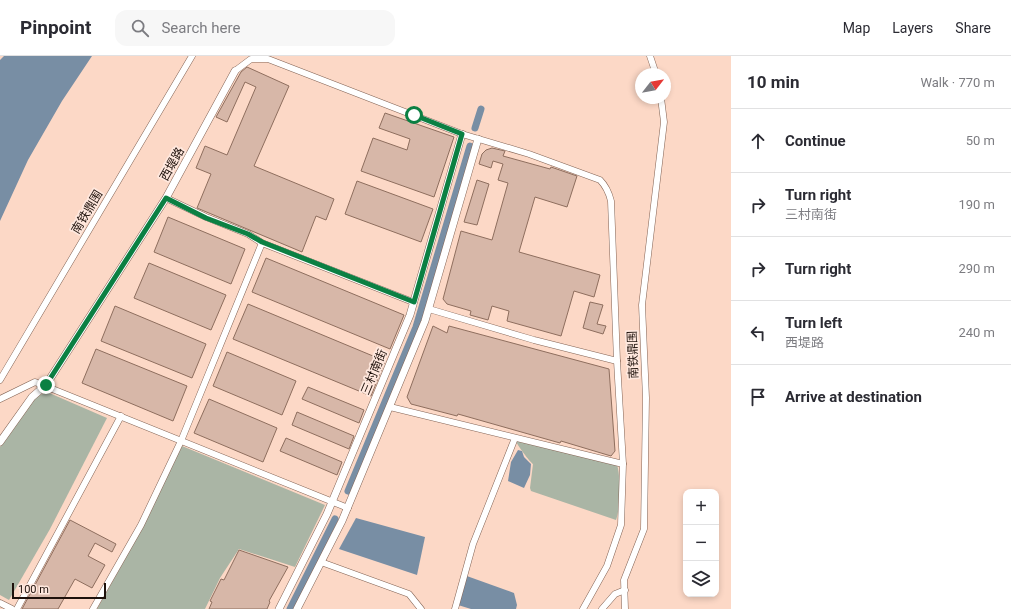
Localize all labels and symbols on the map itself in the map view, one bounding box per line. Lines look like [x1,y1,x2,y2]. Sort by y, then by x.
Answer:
north arrow [635,68,671,104]
route start [405,106,423,124]
street label: 西堤路 [157,145,187,183]
street label: 南铁鼎围 [69,188,105,236]
street label: 南铁鼎围 [625,331,641,379]
street label: 三村南街 [358,347,390,397]
route end [37,376,55,394]
scale bar [12,581,106,600]

